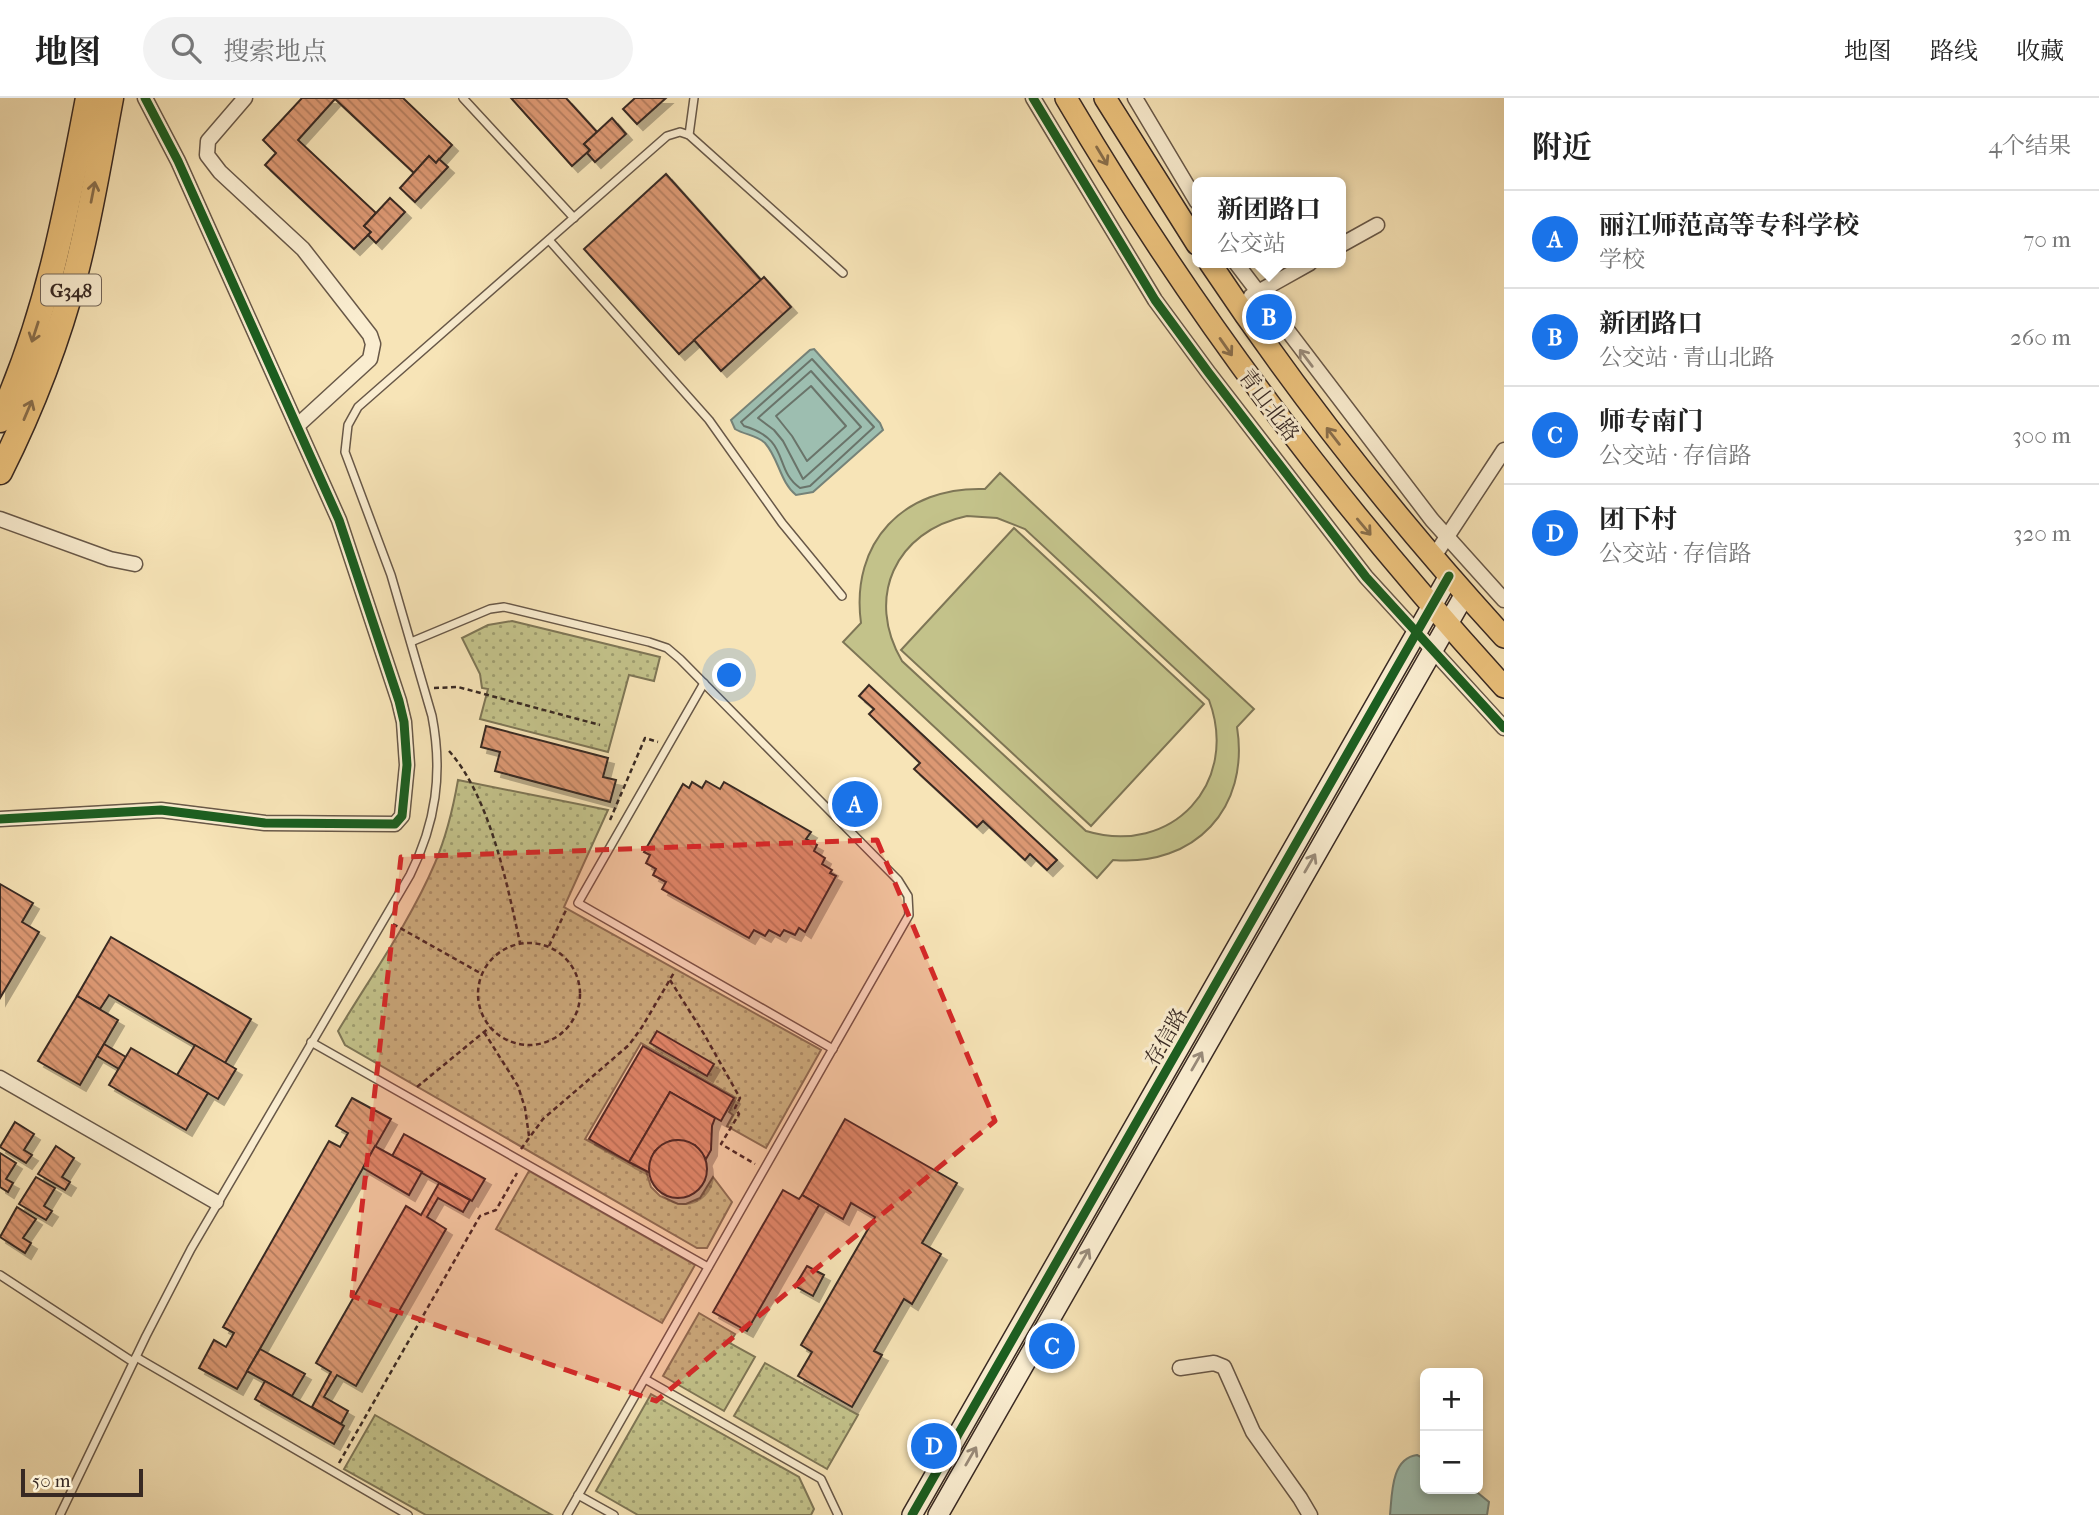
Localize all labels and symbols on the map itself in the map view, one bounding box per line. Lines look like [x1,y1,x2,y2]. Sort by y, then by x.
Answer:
one-way arrow [1095,146,1109,166]
one-way arrow [87,181,100,204]
road number: G348 [41,274,101,306]
pin: B [1246,291,1292,343]
one-way arrow [28,320,40,342]
one-way arrow [1219,337,1233,356]
one-way arrow [1299,349,1314,367]
street label: 青山北路 [1234,364,1304,446]
one-way arrow [23,399,36,421]
one-way arrow [1326,427,1341,445]
one-way arrow [1356,518,1372,536]
your location [712,658,746,692]
pin: A [832,778,878,830]
one-way arrow [1303,854,1317,874]
street label: 存信路 [1140,1004,1192,1070]
one-way arrow [1190,1051,1204,1071]
one-way arrow [1077,1249,1091,1269]
pin: C [1029,1320,1075,1372]
pin: D [911,1420,957,1472]
one-way arrow [964,1446,978,1466]
scale bar [21,1466,144,1498]

